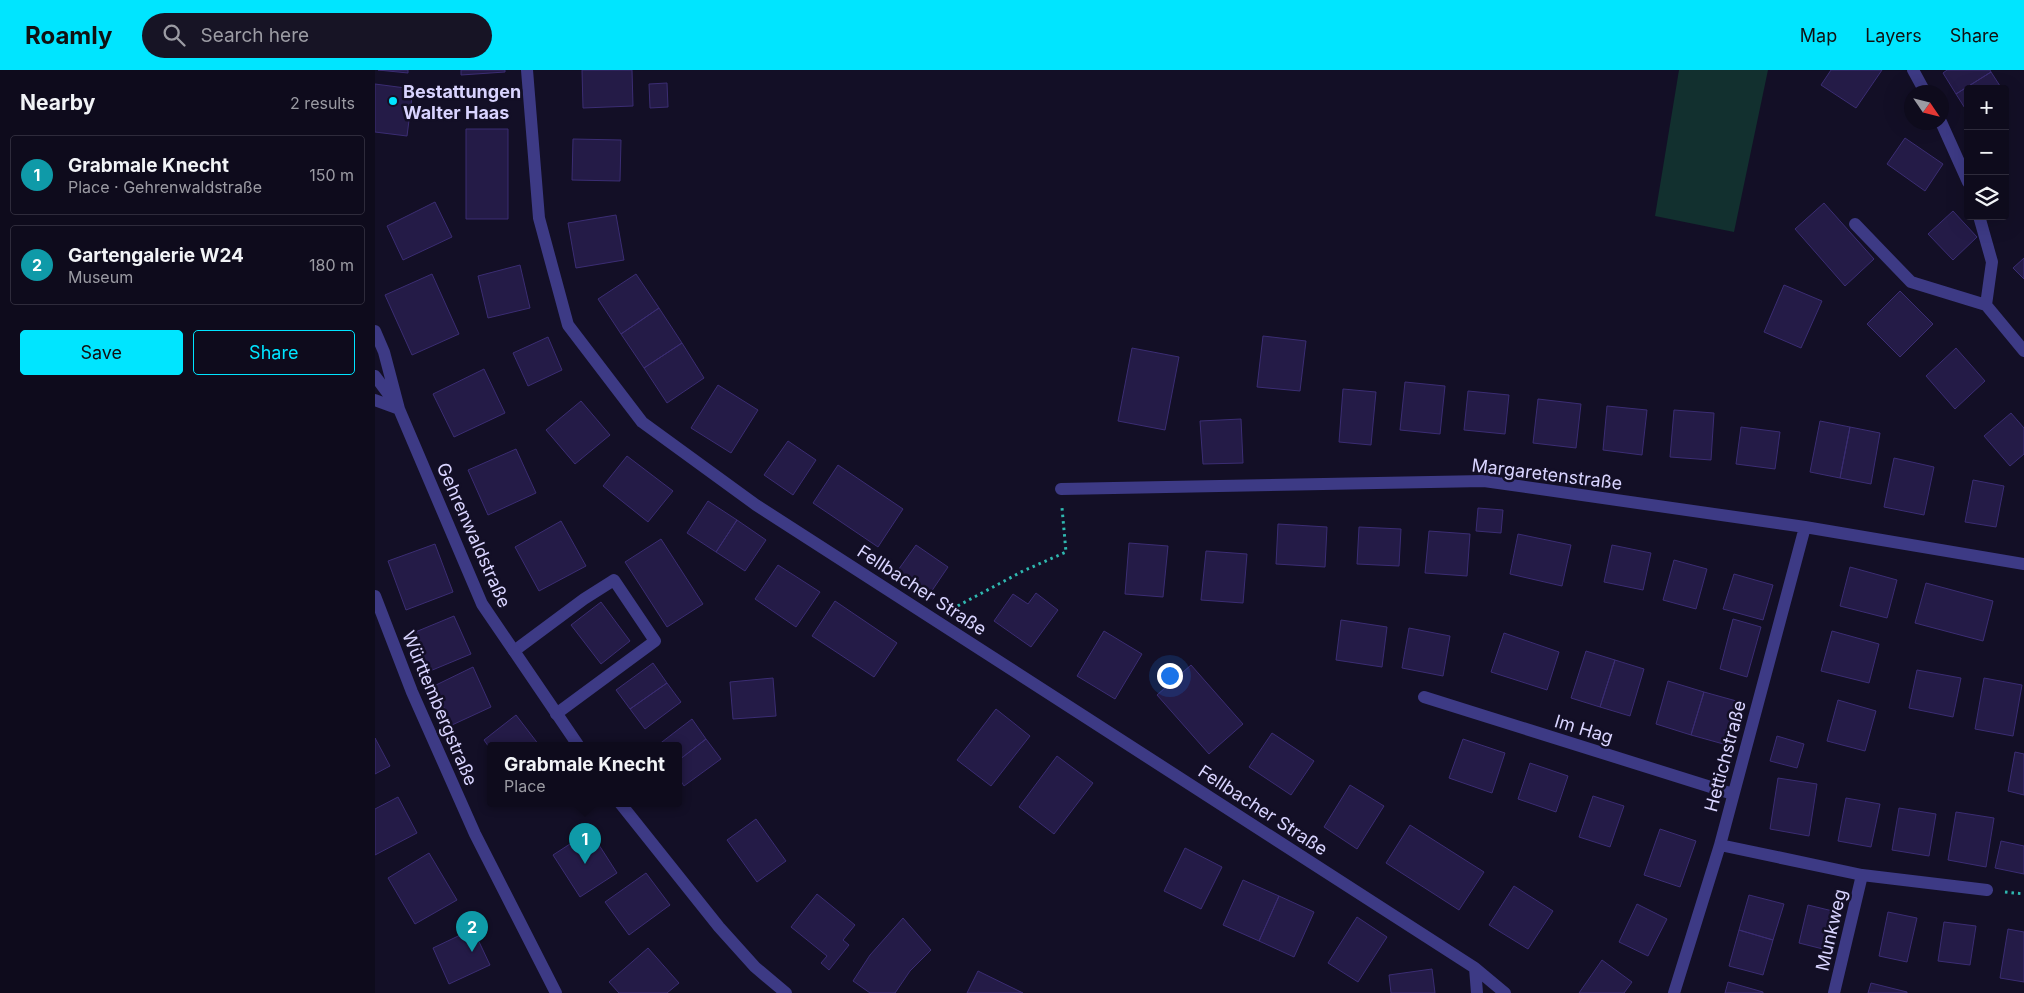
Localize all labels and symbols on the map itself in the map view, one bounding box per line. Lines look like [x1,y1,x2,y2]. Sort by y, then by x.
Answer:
place label: Bestattungen Walter Haas [403,81,521,123]
north arrow [1904,85,1949,130]
marker: Bestattungen Walter Haas [387,95,399,107]
street label: Margaretenstraße [1470,454,1624,494]
street label: Gehrenwaldstraße [433,459,515,611]
street label: Fellbacher Straße [854,540,990,640]
street label: Württembergstraße [398,628,482,788]
your location [1157,663,1183,689]
street label: Hettichstraße [1700,698,1750,814]
street label: Im Hag [1552,710,1616,748]
street label: Fellbacher Straße [1195,760,1331,860]
pin: 1 [569,823,601,864]
street label: Munkweg [1811,887,1851,973]
pin: 2 [456,911,488,952]

